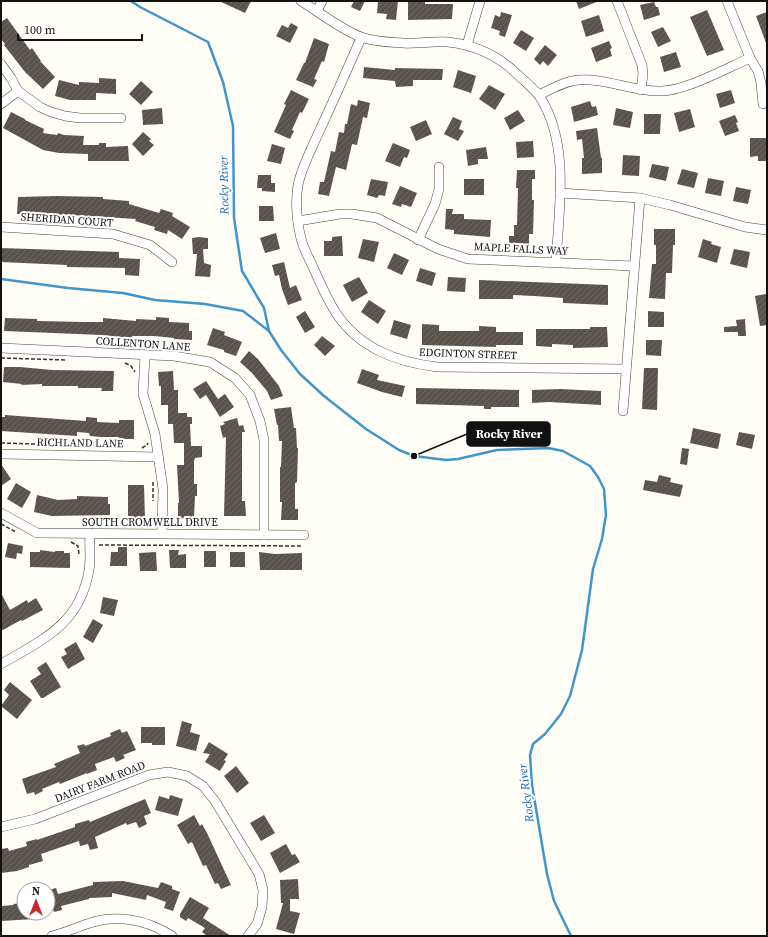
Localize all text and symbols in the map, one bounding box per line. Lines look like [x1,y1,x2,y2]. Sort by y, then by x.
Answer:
scale bar [18,16,142,42]
text: 100 m [24,22,56,38]
water label: Rocky River [215,154,233,216]
street label: SHERIDAN COURT [20,209,114,231]
street label: MAPLE FALLS WAY [473,239,569,259]
street label: COLLENTON LANE [95,333,191,355]
street label: EDGINTON STREET [419,345,518,363]
callout: Rocky River [467,422,550,446]
text: Rocky River [476,426,543,442]
street label: RICHLAND LANE [36,435,124,451]
street label: SOUTH CROMWELL DRIVE [82,515,218,530]
street label: DAIRY FARM ROAD [53,758,148,806]
water label: Rocky River [514,762,538,824]
north arrow [16,881,56,921]
text: N [32,884,40,899]

